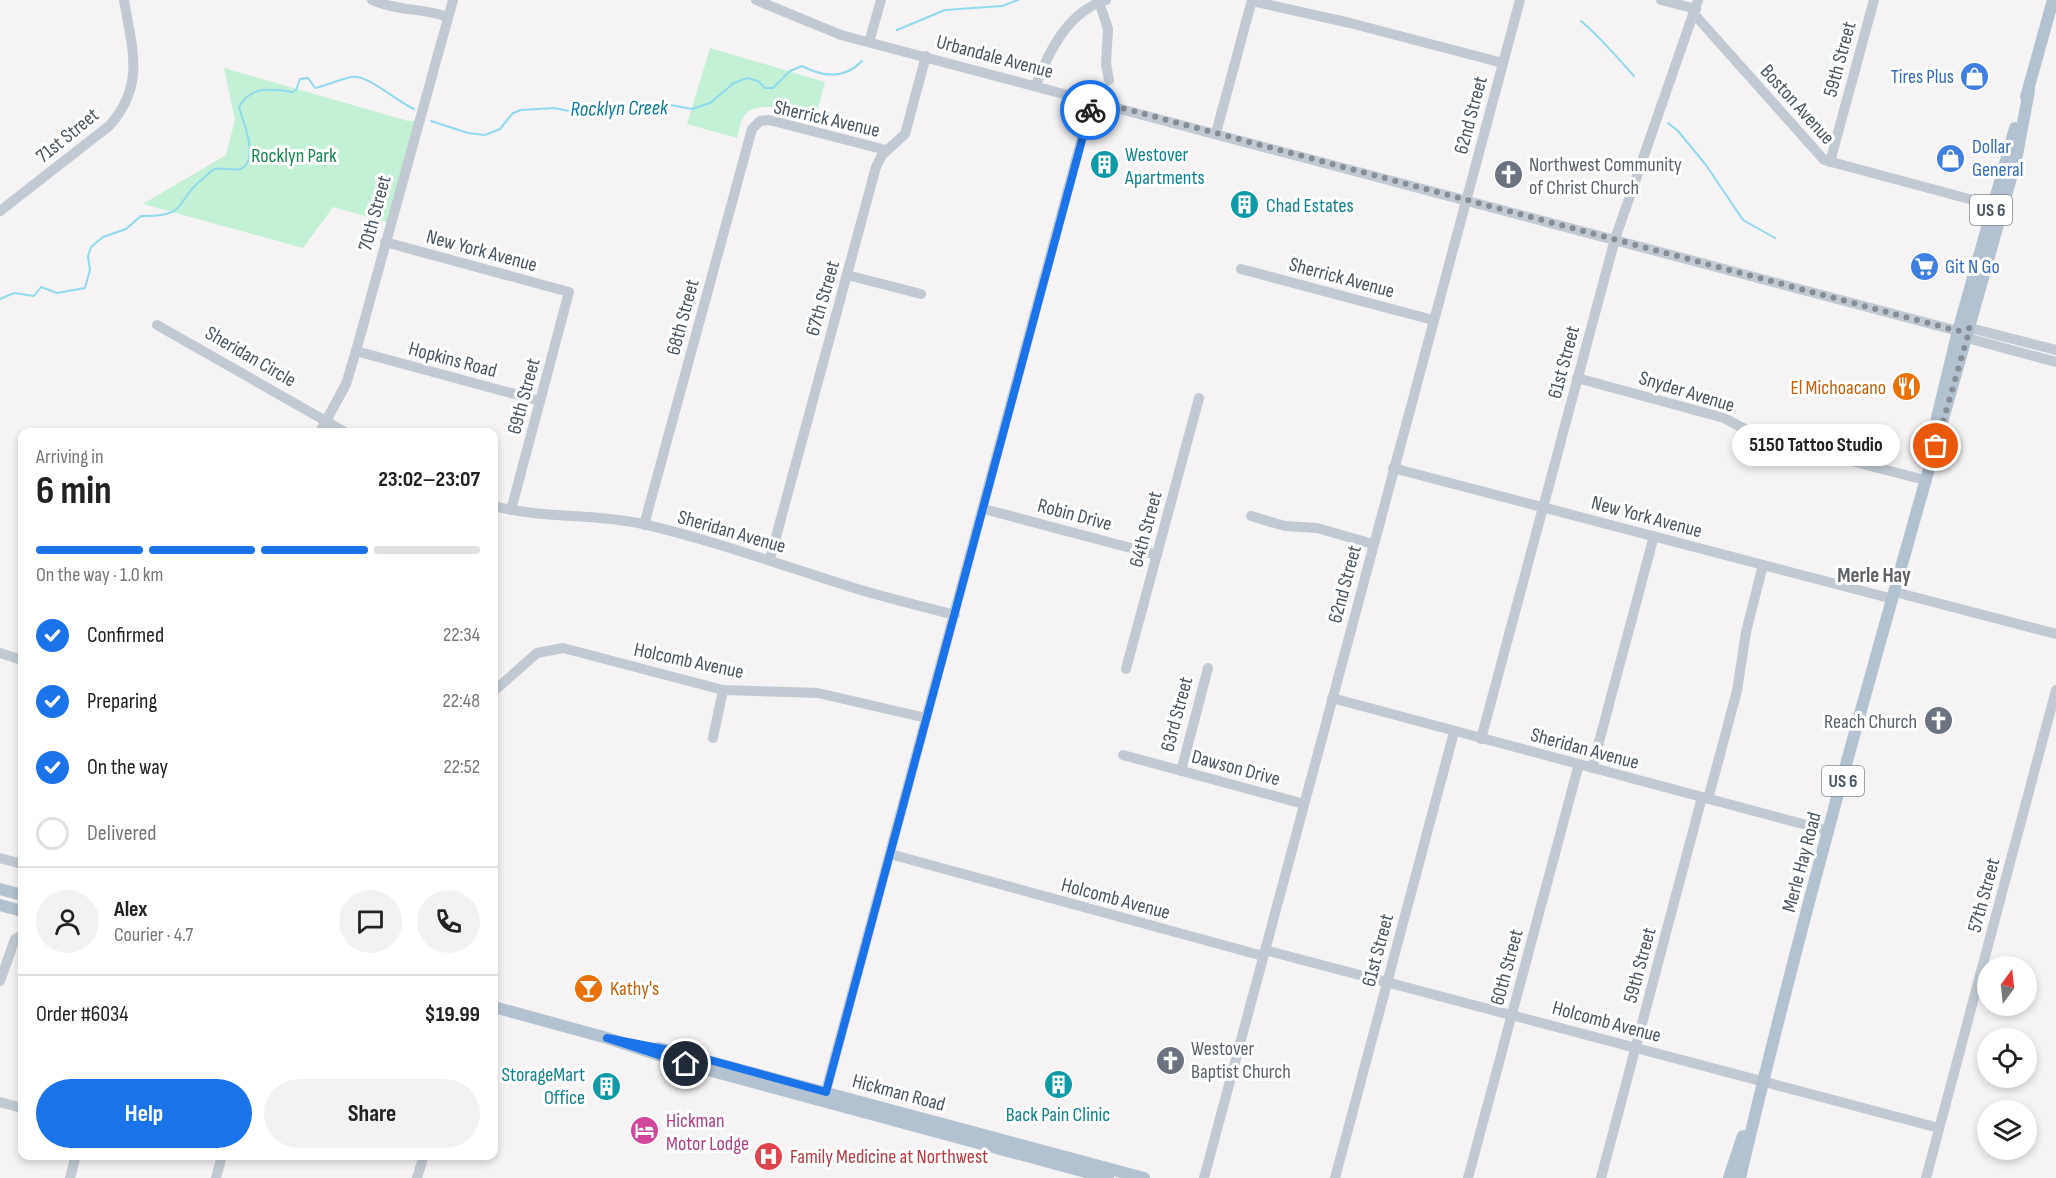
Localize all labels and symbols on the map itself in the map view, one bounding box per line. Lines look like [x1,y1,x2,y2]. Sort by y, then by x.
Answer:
street label: 59th Street [1818,19,1862,100]
street label: Urbandale Avenue [934,30,1056,84]
street label: Boston Avenue [1755,60,1839,150]
shop icon: Tires Plus [1959,60,1991,92]
place label: Tires Plus [1891,65,1954,89]
street label: 62nd Street [1449,74,1493,157]
courier [1060,80,1120,140]
water label: Rocklyn Creek [570,95,669,122]
street label: Sherrick Avenue [771,95,882,143]
street label: 71st Street [31,103,104,168]
place label: Dollar General [1972,135,2024,182]
shop icon: Dollar General [1935,142,1967,174]
place label: Westover Apartments [1124,143,1205,190]
park label: Rocklyn Park [251,144,337,168]
building icon: Westover Apartments [1088,149,1120,181]
place label: Northwest Community of Christ Church [1529,153,1682,200]
church icon: Northwest Community of Christ Church [1492,159,1524,191]
street label: 70th Street [353,173,397,254]
building icon: Chad Estates [1229,189,1261,221]
place label: Chad Estates [1266,194,1354,218]
road number: US 6 [1970,195,2012,225]
street label: New York Avenue [424,225,540,277]
supermarket icon: Git N Go [1908,250,1940,282]
street label: Sherrick Avenue [1286,252,1397,304]
place label: Git N Go [1945,255,2000,279]
street label: 67th Street [801,258,845,339]
street label: 68th Street [661,277,705,358]
street label: Sheridan Circle [201,321,300,393]
street label: 61st Street [1543,323,1585,401]
street label: Hopkins Road [406,337,499,383]
street label: 69th Street [502,356,546,437]
street label: Snyder Avenue [1636,366,1737,418]
restaurant icon: El Michoacano [1891,371,1923,403]
place label: El Michoacano [1790,376,1886,400]
pin [1910,420,1961,471]
callout: 5150 Tattoo Studio [1732,425,1900,467]
street label: 64th Street [1124,489,1168,570]
street label: New York Avenue [1589,491,1705,543]
street label: Robin Drive [1035,494,1115,536]
street label: Sheridan Avenue [675,505,789,559]
street label: 62nd Street [1323,543,1367,626]
district label: Merle Hay [1837,563,1911,588]
street label: Holcomb Avenue [632,638,746,684]
street label: 63rd Street [1156,674,1198,754]
church icon: Reach Church [1922,705,1954,737]
place label: Reach Church [1824,710,1917,734]
street label: Sheridan Avenue [1528,723,1642,775]
street label: Dawson Drive [1189,745,1283,791]
road number: US 6 [1822,766,1864,796]
street label: Merle Hay Road [1777,810,1827,915]
street label: 57th Street [1963,855,2005,935]
street label: Holcomb Avenue [1059,873,1173,925]
street label: 61st Street [1357,911,1399,989]
street label: 59th Street [1618,925,1662,1006]
street label: 60th Street [1485,927,1529,1008]
north arrow [1977,956,2037,1016]
bar icon: Kathy's [573,972,605,1004]
place label: Kathy's [610,977,659,1001]
street label: Holcomb Avenue [1550,996,1664,1048]
place label: Westover Baptist Church [1191,1037,1291,1084]
pin [660,1038,711,1089]
church icon: Westover Baptist Church [1154,1044,1186,1076]
place label: StorageMart Office [501,1063,585,1110]
building icon: Back Pain Clinic [1042,1068,1074,1100]
street label: Hickman Road [850,1069,948,1117]
building icon: StorageMart Office [590,1070,622,1102]
place label: Back Pain Clinic [1006,1103,1110,1127]
place label: Hickman Motor Lodge [666,1109,749,1156]
hotel icon: Hickman Motor Lodge [629,1115,661,1147]
hospital icon: Family Medicine at Northwest [753,1140,785,1172]
place label: Family Medicine at Northwest [790,1145,988,1169]

